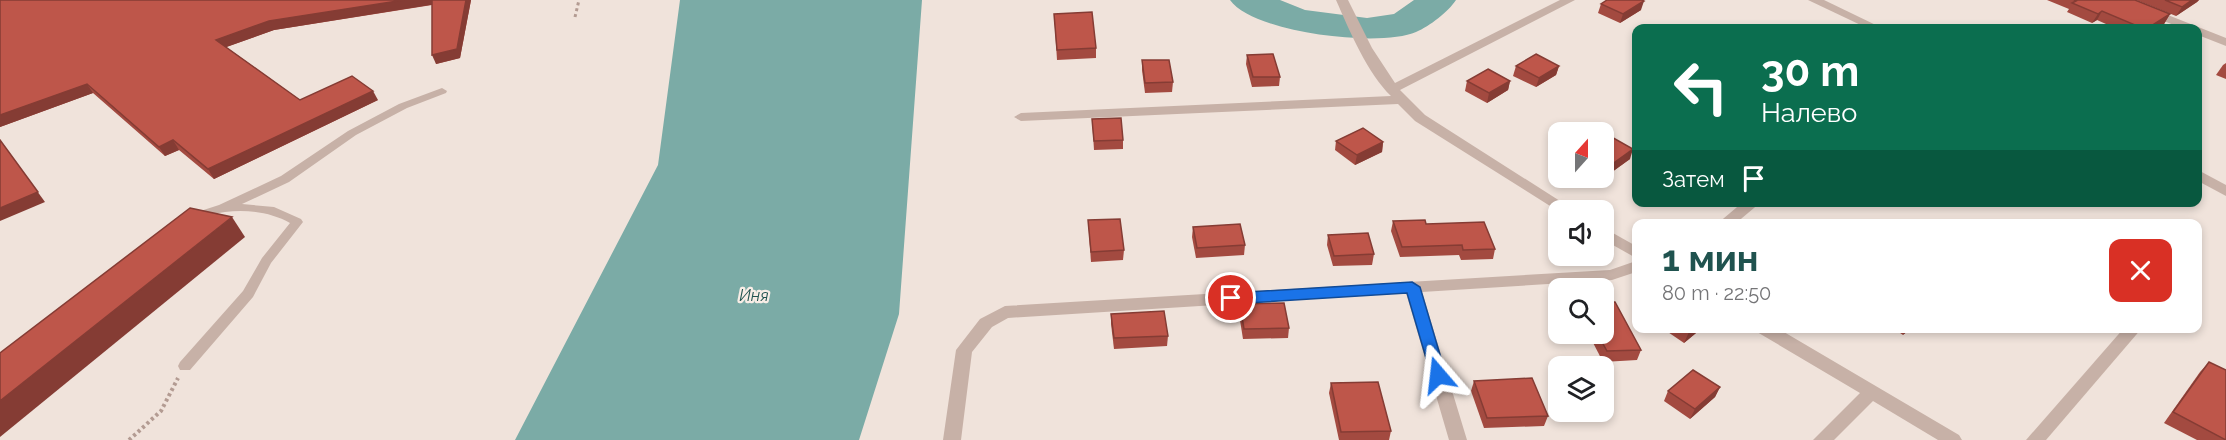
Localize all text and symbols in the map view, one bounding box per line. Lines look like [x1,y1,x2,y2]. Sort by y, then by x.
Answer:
text: 30 m [1761,47,1859,96]
icon: left [1662,48,1740,126]
text: Налево [1761,97,1857,128]
north arrow [1548,122,1614,188]
map controls [1548,122,1614,422]
icon: arrive [1737,162,1770,195]
text: Затем [1662,166,1725,192]
button: sound [1548,200,1614,266]
text: 1 мин [1662,237,1758,279]
button: close [2109,239,2172,302]
pin [1205,272,1256,323]
button: search [1548,278,1614,344]
icon: arrive [1214,281,1247,314]
text: 80 m · 22:50 [1662,281,1771,305]
water label: Иня [739,286,769,305]
position arrow [1406,343,1470,407]
button: layers [1548,356,1614,422]

